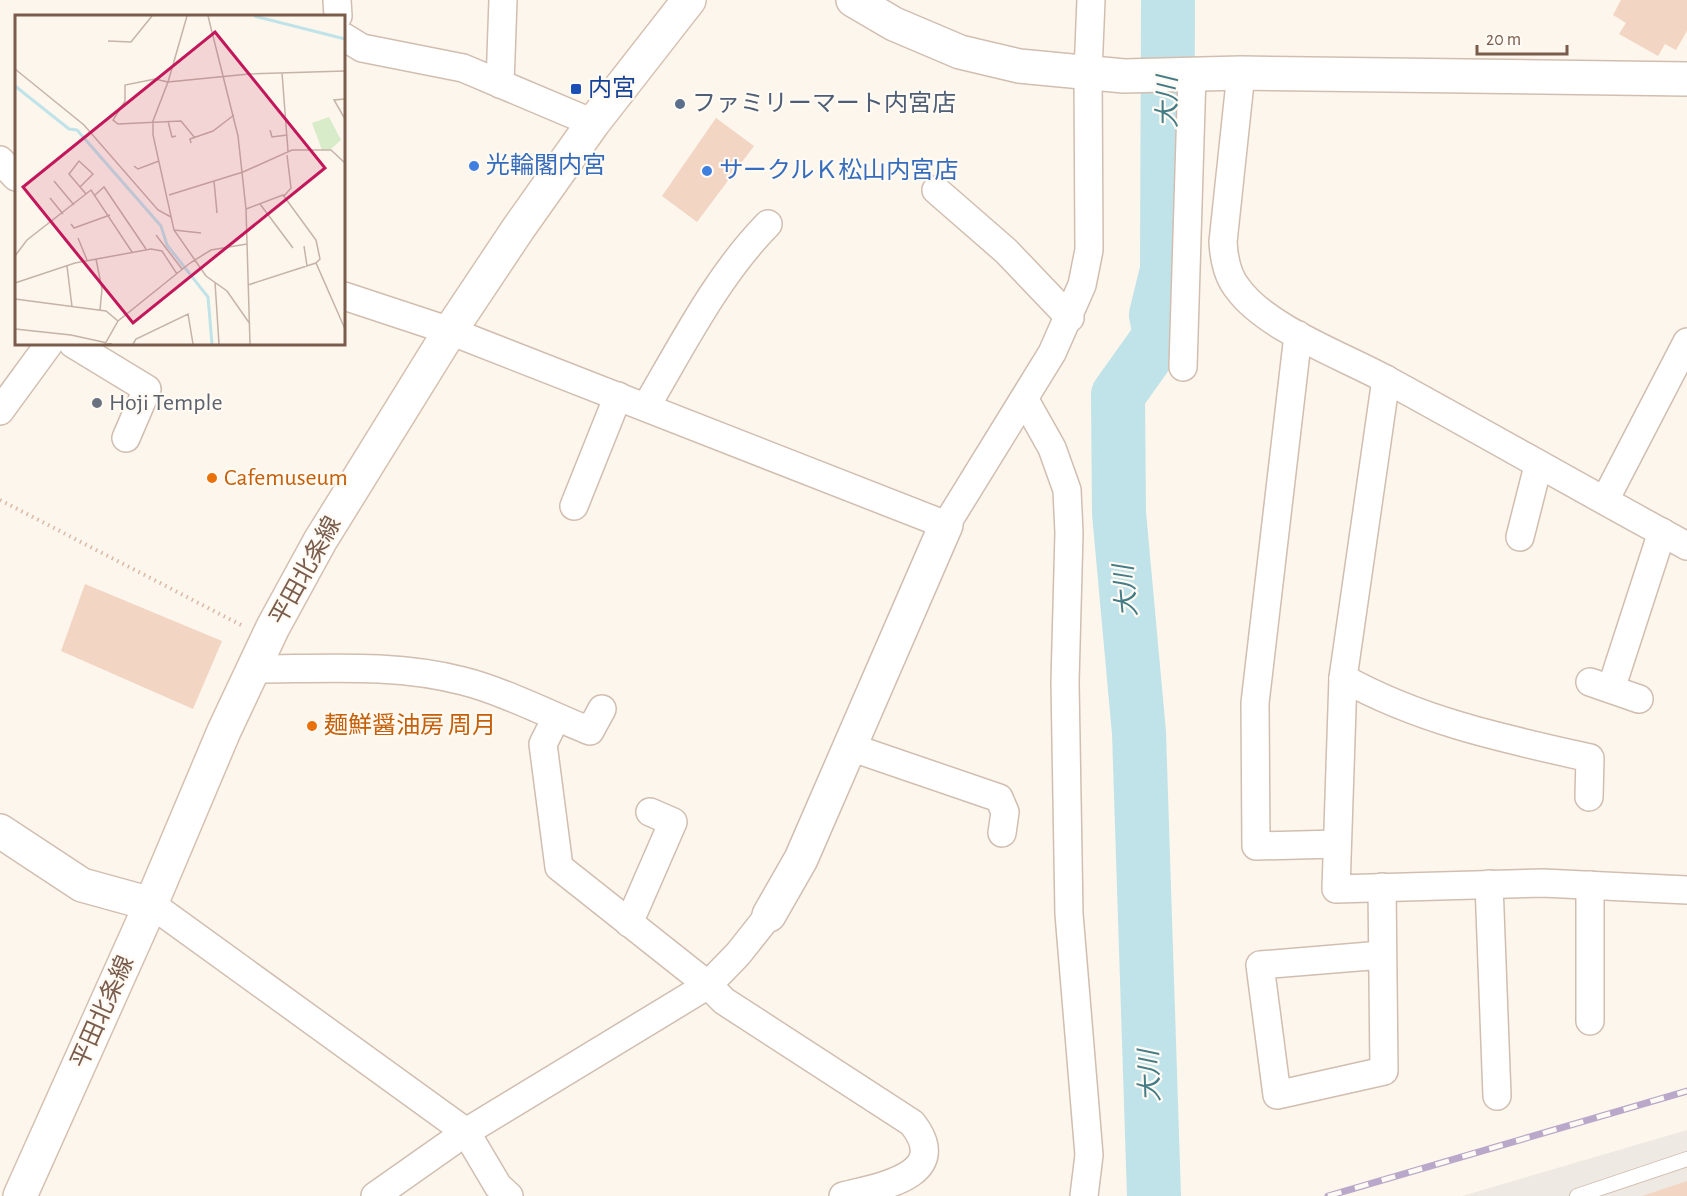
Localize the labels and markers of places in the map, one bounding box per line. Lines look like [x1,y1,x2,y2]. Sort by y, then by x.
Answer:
place label: 内宮 [588,75,636,101]
marker: 内宮 [569,82,583,96]
place label: ファミリーマート内宮店 [692,90,956,116]
marker: ファミリーマート内宮店 [673,97,687,111]
place label: 光輪閣内宮 [486,152,606,178]
place label: サークルＫ松山内宮店 [719,157,958,183]
marker: 光輪閣内宮 [467,159,481,173]
marker: サークルＫ松山内宮店 [700,164,714,178]
place label: Hoji Temple [109,391,223,415]
marker: Hoji Temple [90,396,104,410]
place label: Cafemuseum [224,466,348,490]
marker: Cafemuseum [205,471,219,485]
place label: 麺鮮醤油房 周月 [324,712,496,738]
marker: 麺鮮醤油房 周月 [305,719,319,733]

